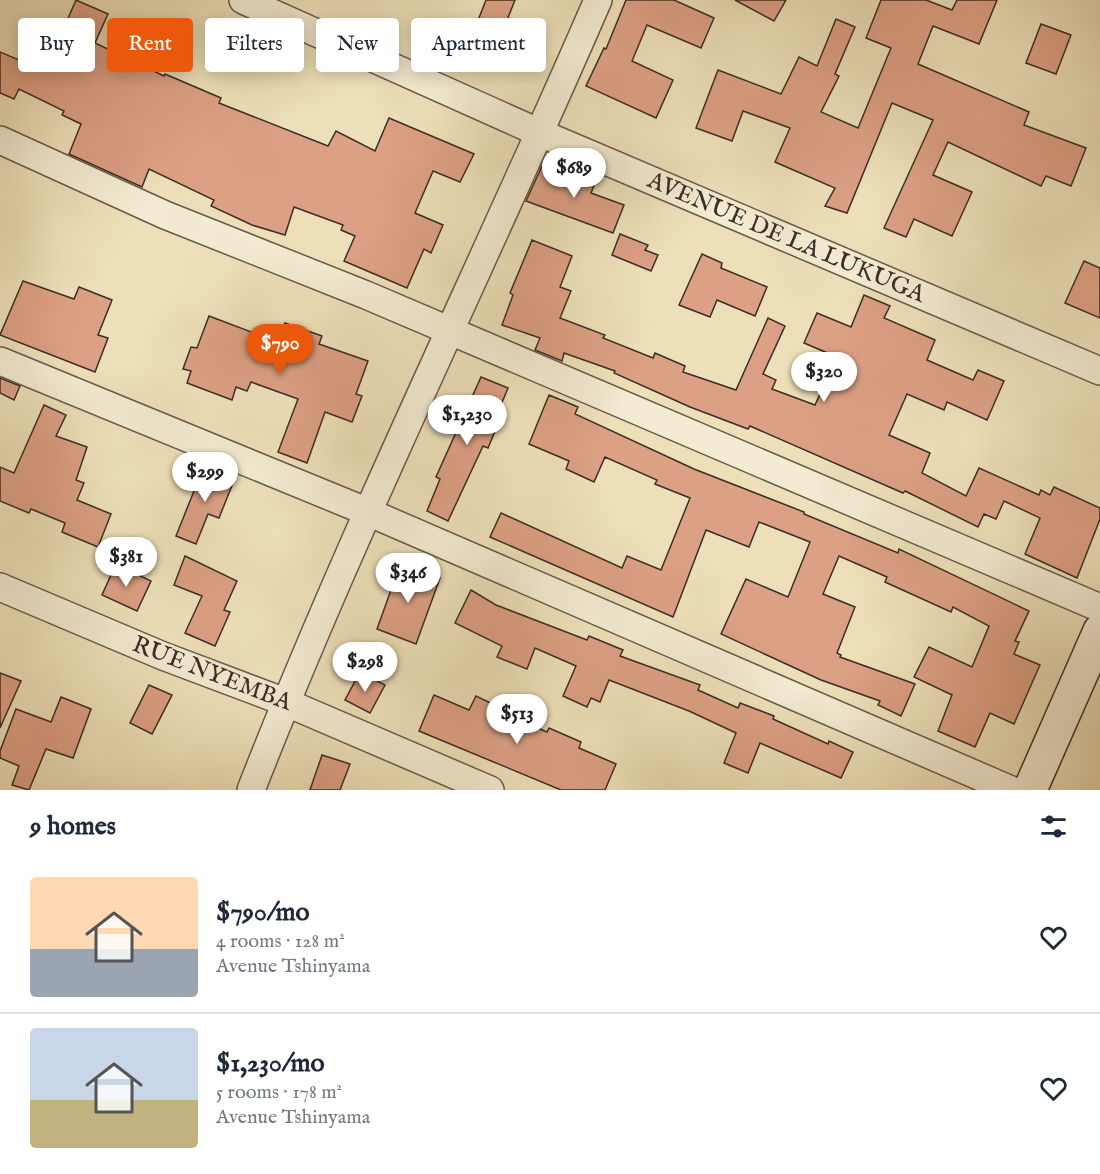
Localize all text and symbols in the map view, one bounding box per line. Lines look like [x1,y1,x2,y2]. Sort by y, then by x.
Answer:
chip: Buy [18,18,95,72]
chip: Rent [107,18,193,72]
chip: Filters [205,18,304,72]
chip: New [316,18,399,72]
chip: Apartment [411,18,546,72]
pin: $689 [538,148,610,199]
text: $689 [556,155,592,180]
street label: AVENUE DE LA LUKUGA [642,165,930,311]
pin: $790 [244,324,316,375]
text: $790 [261,331,299,356]
pin: $320 [788,352,860,403]
text: $320 [805,359,843,384]
pin: $1,230 [418,395,516,446]
text: $1,230 [442,402,492,427]
pin: $299 [169,452,241,503]
text: $299 [186,459,224,484]
pin: $381 [90,537,162,588]
text: $381 [109,544,143,569]
pin: $346 [372,553,444,604]
text: $346 [390,560,426,585]
street label: RUE NYEMBA [128,629,297,719]
pin: $298 [329,642,401,693]
text: $298 [346,649,384,674]
pin: $513 [481,694,553,745]
text: $513 [500,701,534,726]
text: 9 homes [30,810,116,843]
icon: filters [1037,810,1070,843]
text: $790/mo [216,896,310,929]
icon: home [78,901,150,973]
icon: heart [1037,921,1070,954]
text: 4 rooms · 128 m² [216,929,345,954]
text: Avenue Tshinyama [216,954,370,979]
text: $1,230/mo [216,1047,325,1080]
icon: home [78,1052,150,1124]
icon: heart [1037,1072,1070,1105]
text: 5 rooms · 178 m² [216,1080,342,1105]
text: Avenue Tshinyama [216,1105,370,1130]

